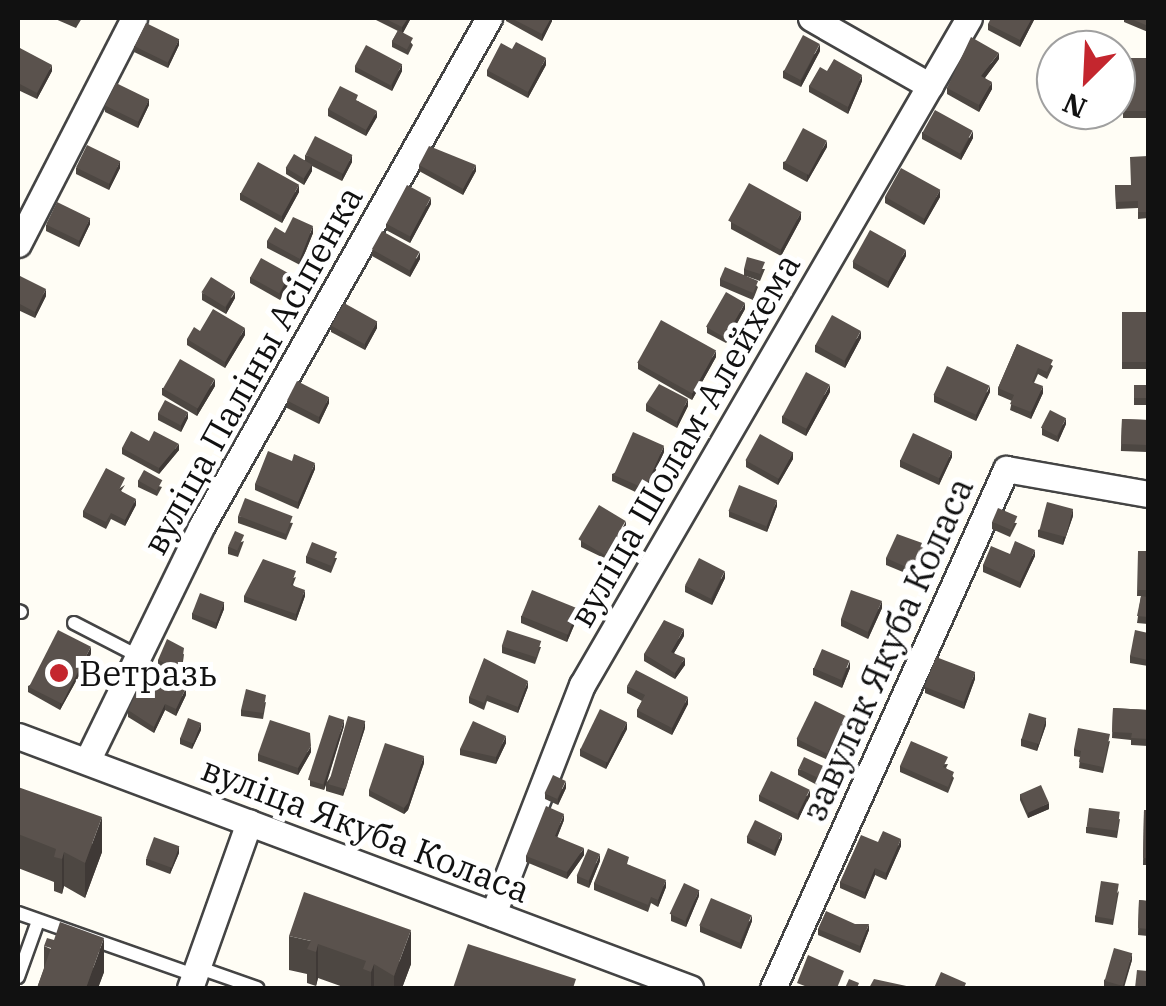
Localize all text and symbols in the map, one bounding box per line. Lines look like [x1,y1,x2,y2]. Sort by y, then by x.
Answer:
north arrow [1036,30,1136,130]
text: N [1057,85,1092,127]
street label: вуліца Паліны Асіпенка [133,179,371,561]
street label: вуліца Шолам-Алейхема [560,246,808,634]
street label: завулак Якуба Коласа [792,471,982,827]
place label: Ветразь [79,652,217,694]
marker: Ветразь [48,662,70,684]
street label: вуліца Якуба Коласа [196,747,536,911]

